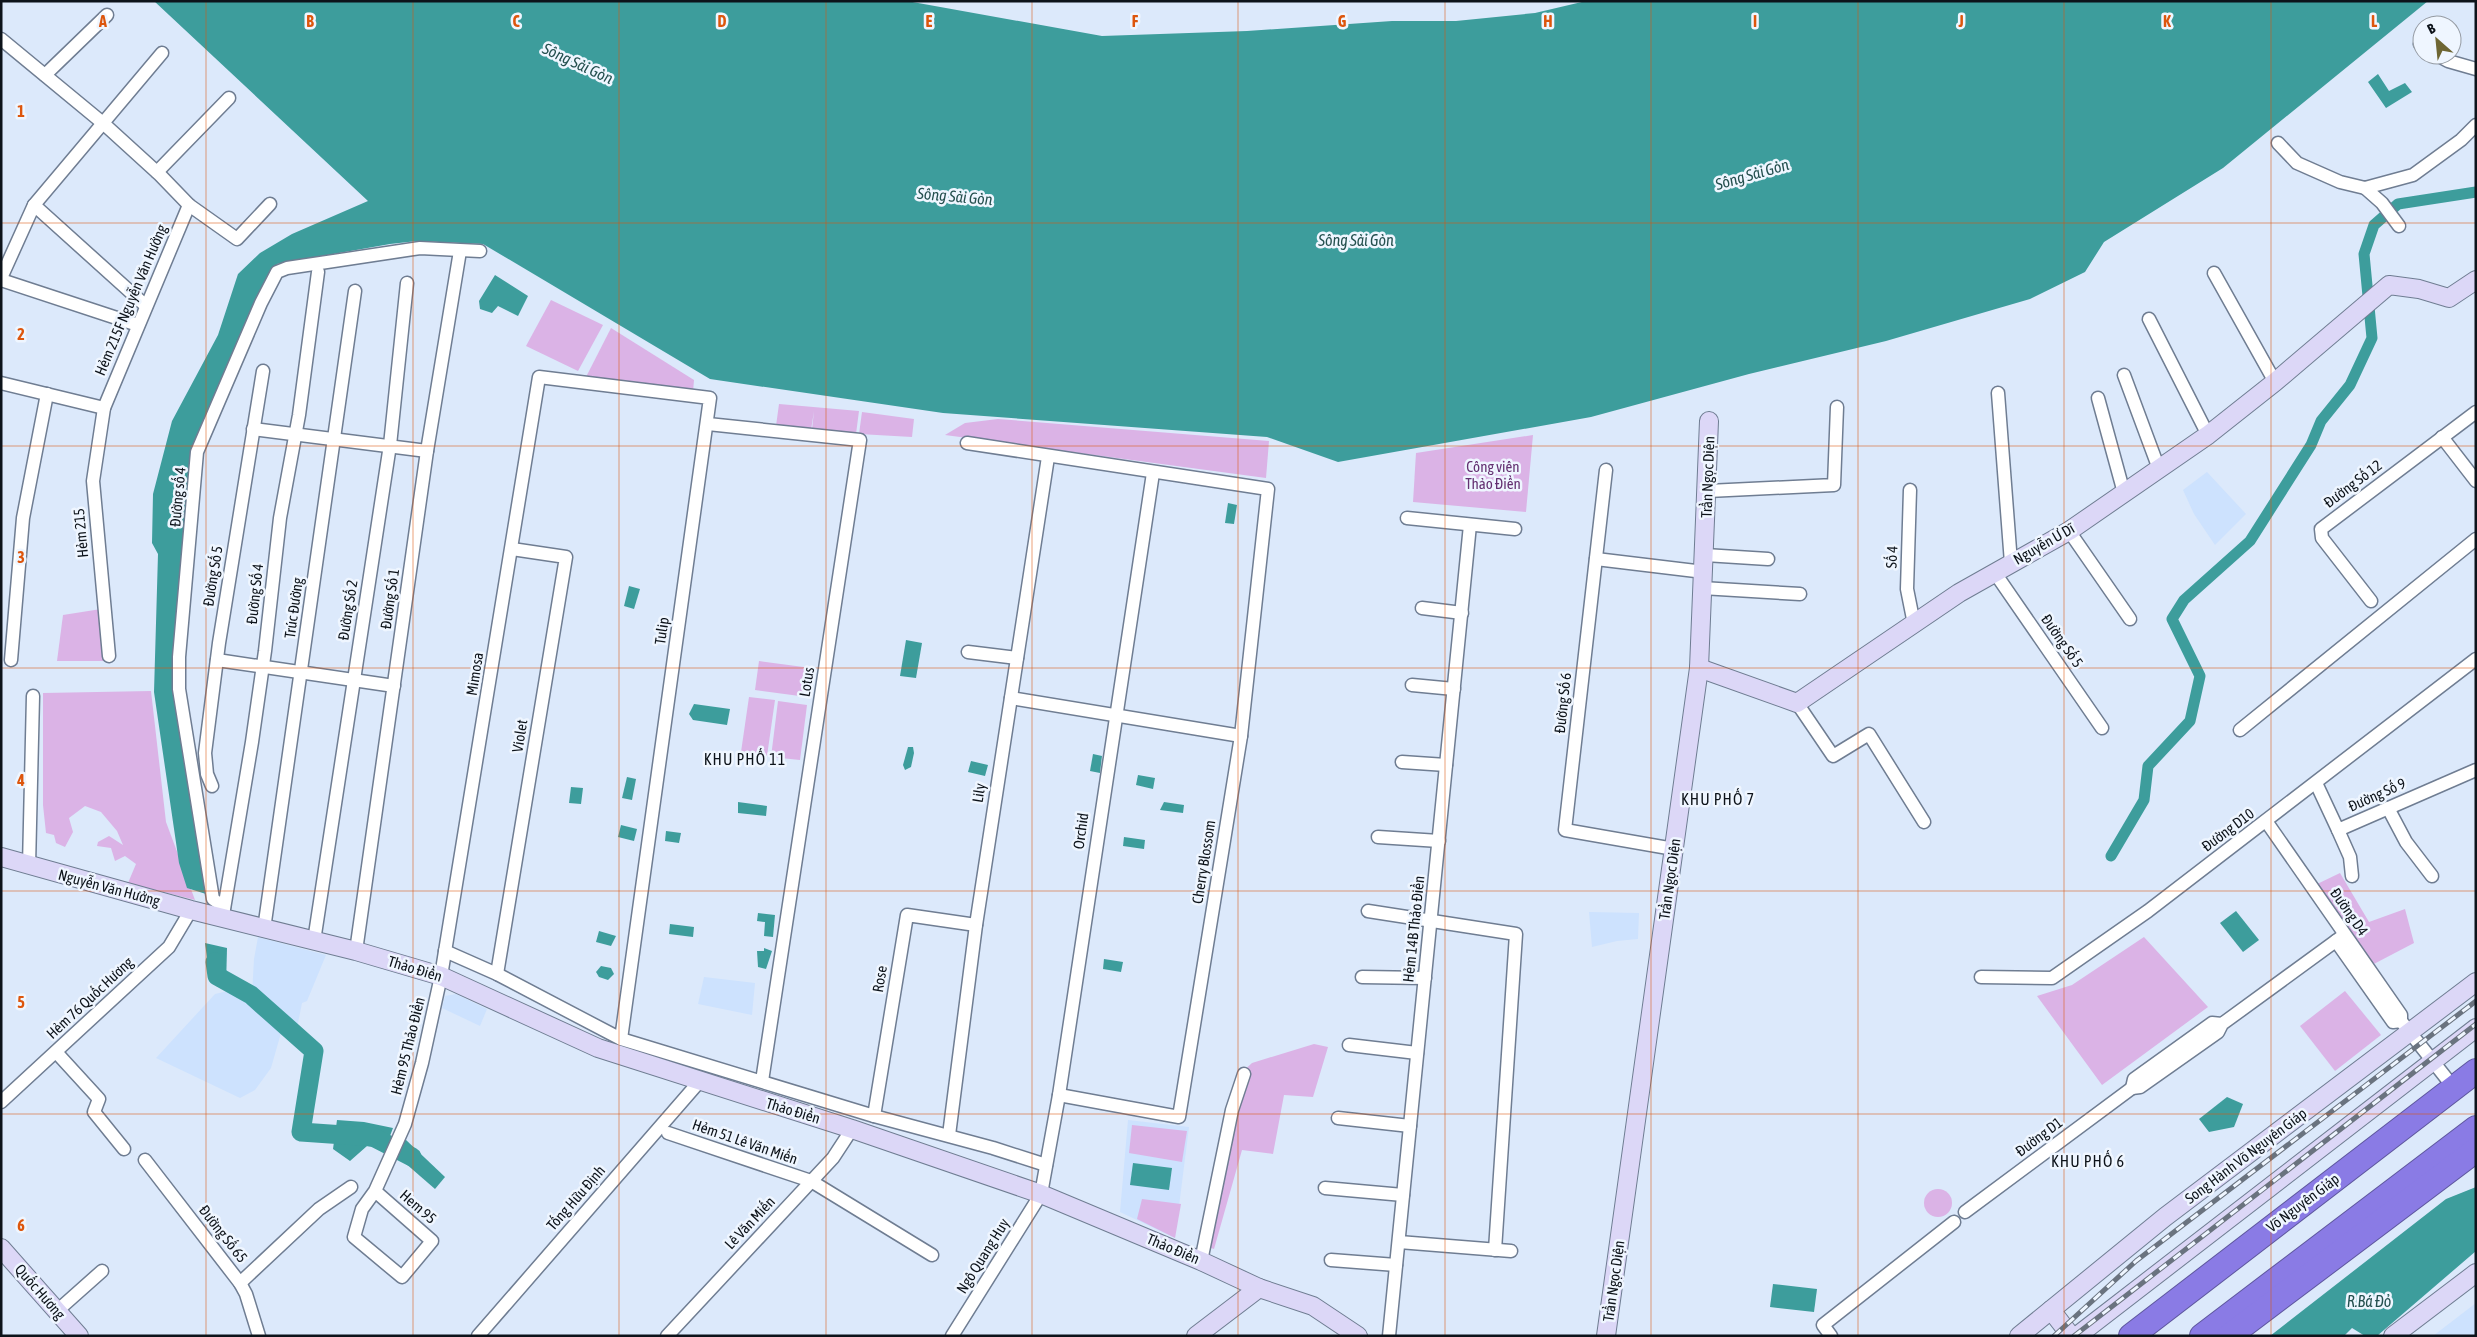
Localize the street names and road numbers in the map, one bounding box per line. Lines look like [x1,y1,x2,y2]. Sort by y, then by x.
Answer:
street label: Hẻm 215F Nguyễn Văn Hưởng [91,221,170,378]
street label: Trần Ngọc Diện [1698,436,1717,518]
street label: Đường Số 12 [2320,456,2385,511]
street label: Đường số 4 [166,466,189,528]
street label: Hẻm 215 [70,508,91,558]
street label: Nguyễn Ư Dĩ [2010,519,2078,568]
street label: Đường Số 5 [199,544,226,607]
street label: Số 4 [1883,545,1900,569]
street label: Đường Số 4 [243,563,266,625]
street label: Đường Số 1 [377,568,402,630]
street label: Trúc Đường [281,576,306,640]
street label: Đường Số 2 [334,578,361,641]
street label: Đường Số 5 [2038,611,2087,671]
street label: Tulip [651,616,672,646]
street label: Mimosa [463,651,486,697]
street label: Lotus [796,666,817,698]
street label: Đường Số 6 [1551,672,1574,734]
street label: Violet [509,718,530,753]
street label: Đường Số 9 [2346,774,2408,815]
street label: Lily [969,782,988,804]
street label: Đường D10 [2198,804,2257,855]
street label: Orchid [1070,812,1091,850]
street label: Cherry Blossom [1189,819,1218,905]
street label: Trần Ngọc Diện [1655,837,1684,921]
street label: Nguyễn Văn Hưởng [56,866,162,909]
street label: Hẻm 14B Thảo Điền [1399,875,1428,983]
street label: Đường D4 [2327,885,2372,939]
street label: Thảo Điền [386,952,444,985]
street label: Hẻm 76 Quốc Hương [43,953,137,1042]
street label: Rose [869,964,890,993]
street label: Hẻm 95 Thảo Điền [387,995,428,1097]
street label: Thảo Điền [764,1094,822,1127]
street label: Song Hành Võ Nguyên Giáp [2182,1104,2310,1208]
street label: Đường D1 [2012,1114,2065,1160]
street label: Hẻm 51 Lê Văn Miến [690,1116,800,1167]
street label: Tống Hữu Định [543,1162,608,1234]
street label: Võ Nguyên Giáp [2263,1170,2343,1236]
street label: Hem 95 [397,1186,440,1227]
street label: Lê Văn Miến [721,1193,778,1252]
street label: Đường Số 65 [196,1202,251,1266]
street label: Ngô Quang Huy [953,1215,1012,1296]
street label: Thảo Điền [1144,1230,1202,1267]
street label: Trần Ngọc Diện [1599,1239,1628,1323]
street label: Quốc Hương [12,1261,69,1323]

